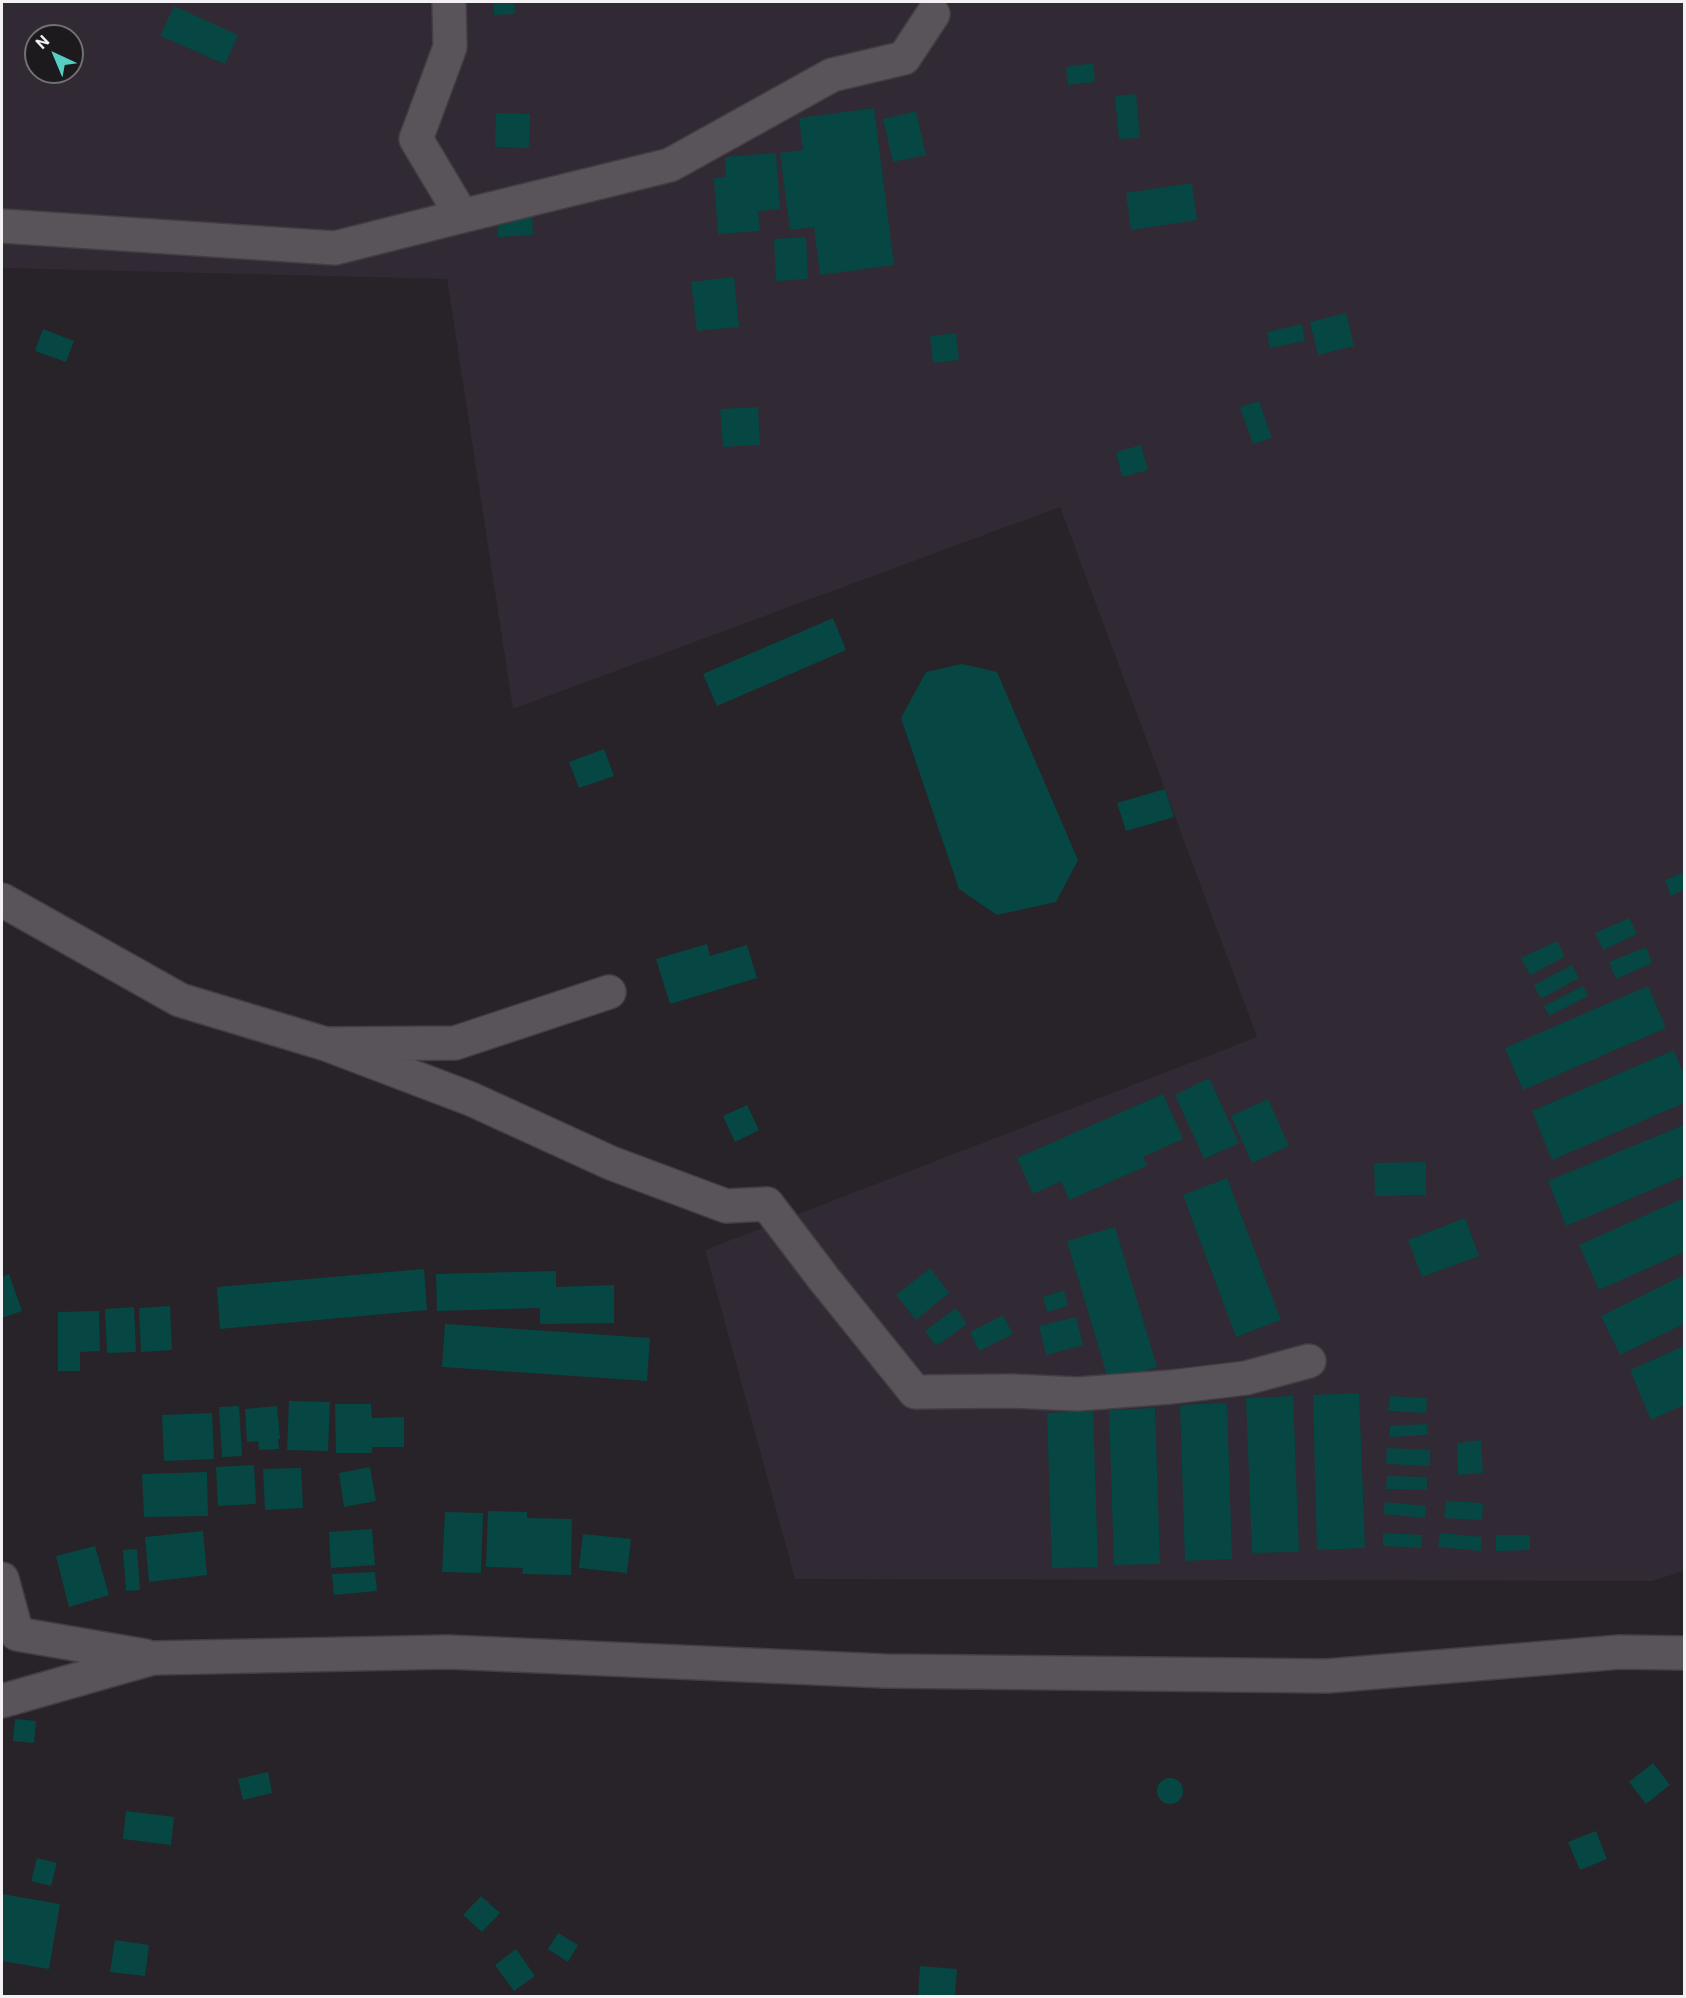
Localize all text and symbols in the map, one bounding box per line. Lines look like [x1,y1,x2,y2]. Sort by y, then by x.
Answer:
north arrow [24,24,84,84]
text: N [32,31,53,53]

